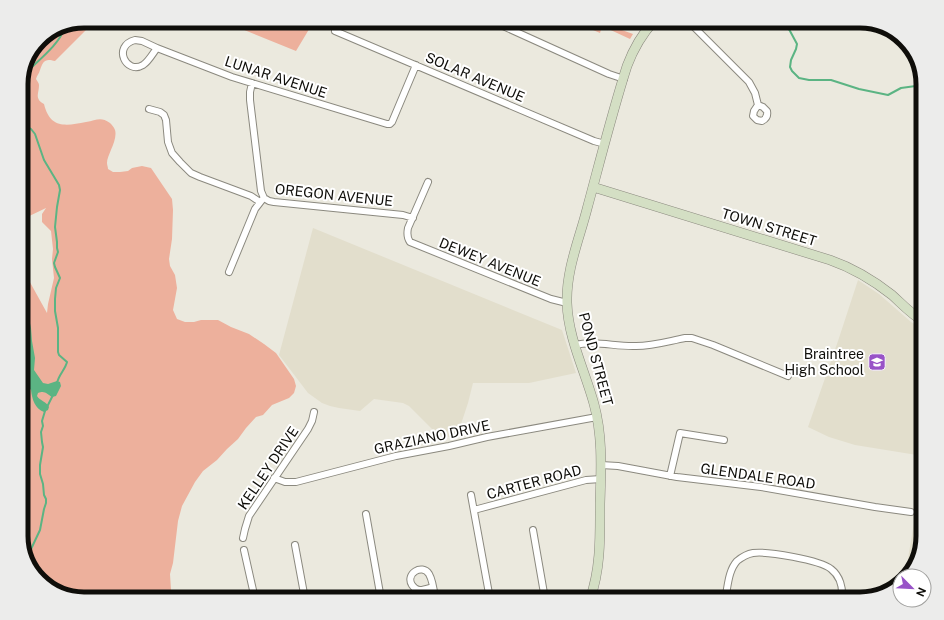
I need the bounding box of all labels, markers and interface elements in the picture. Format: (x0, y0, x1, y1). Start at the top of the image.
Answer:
street label: SOLAR AVENUE (423, 49, 527, 105)
street label: LUNAR AVENUE (223, 53, 329, 101)
street label: OREGON AVENUE (274, 181, 394, 209)
street label: TOWN STREET (720, 205, 818, 249)
street label: DEWEY AVENUE (437, 234, 543, 290)
street label: POND STREET (576, 311, 616, 407)
place label: Braintree High School (785, 346, 864, 378)
school or university icon: Braintree High School (867, 352, 887, 372)
street label: GRAZIANO DRIVE (373, 417, 491, 457)
street label: KELLEY DRIVE (234, 424, 302, 512)
street label: GLENDALE ROAD (700, 460, 816, 492)
street label: CARTER ROAD (485, 462, 583, 502)
north arrow (892, 568, 932, 608)
text: N (914, 586, 928, 598)

